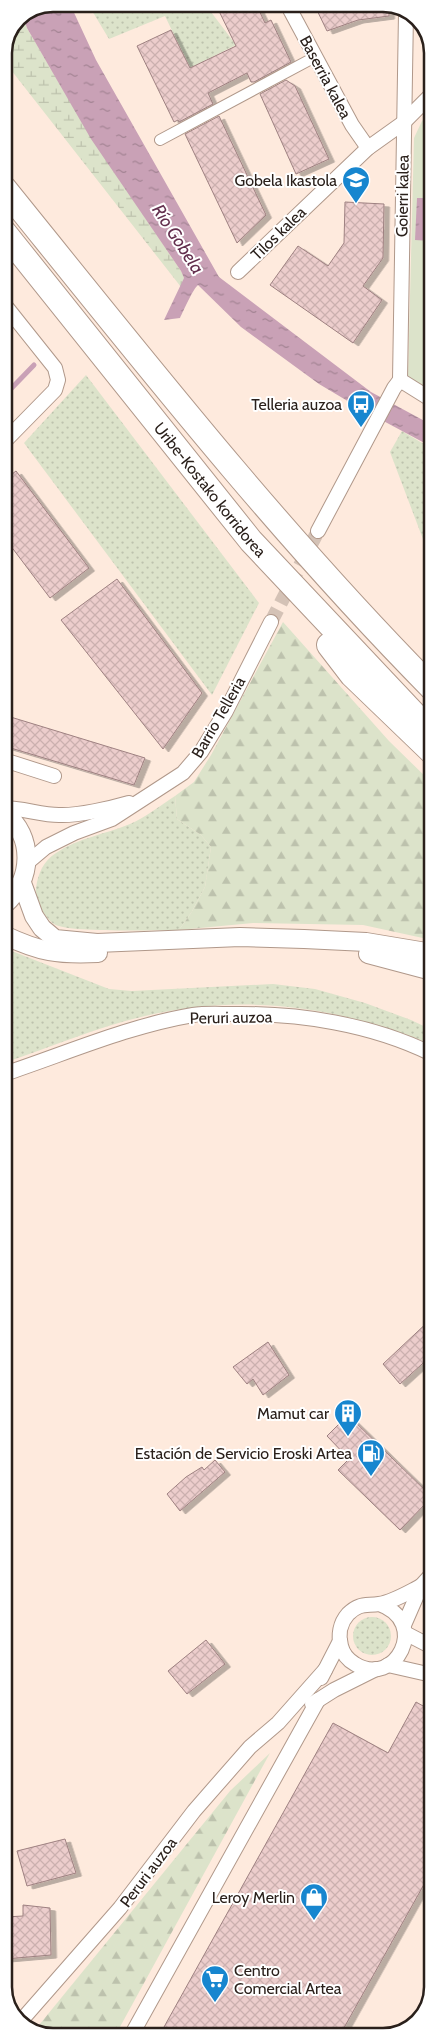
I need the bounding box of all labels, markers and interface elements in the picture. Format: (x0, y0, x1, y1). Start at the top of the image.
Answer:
street label: Baserria kalea (296, 33, 355, 122)
street label: Goierri kalea (392, 154, 413, 237)
school or university icon: Gobela Ikastola (341, 165, 371, 204)
place label: Gobela Ikastola (234, 171, 337, 190)
water label: Río Gobela (147, 200, 209, 278)
street label: Tilos kalea (247, 202, 310, 264)
bus stop icon: Telleria auzoa (346, 389, 376, 428)
place label: Telleria auzoa (251, 395, 342, 414)
street label: Uribe-Kostako korridorea (150, 419, 270, 561)
street label: Barrio Telleria (188, 673, 249, 761)
street label: Peruri auzoa (190, 1007, 273, 1028)
building icon: Mamut car (333, 1398, 363, 1437)
place label: Mamut car (257, 1404, 330, 1423)
fuel station icon: Estación de Servicio Eroski Artea (356, 1438, 386, 1477)
place label: Estación de Servicio Eroski Artea (135, 1444, 352, 1463)
street label: Peruri auzoa (116, 1833, 181, 1911)
shop icon: Leroy Merlin (299, 1882, 329, 1921)
place label: Leroy Merlin (212, 1888, 295, 1907)
place label: Centro Comercial Artea (234, 1961, 342, 1998)
supermarket icon: Centro Comercial Artea (200, 1964, 230, 2003)

